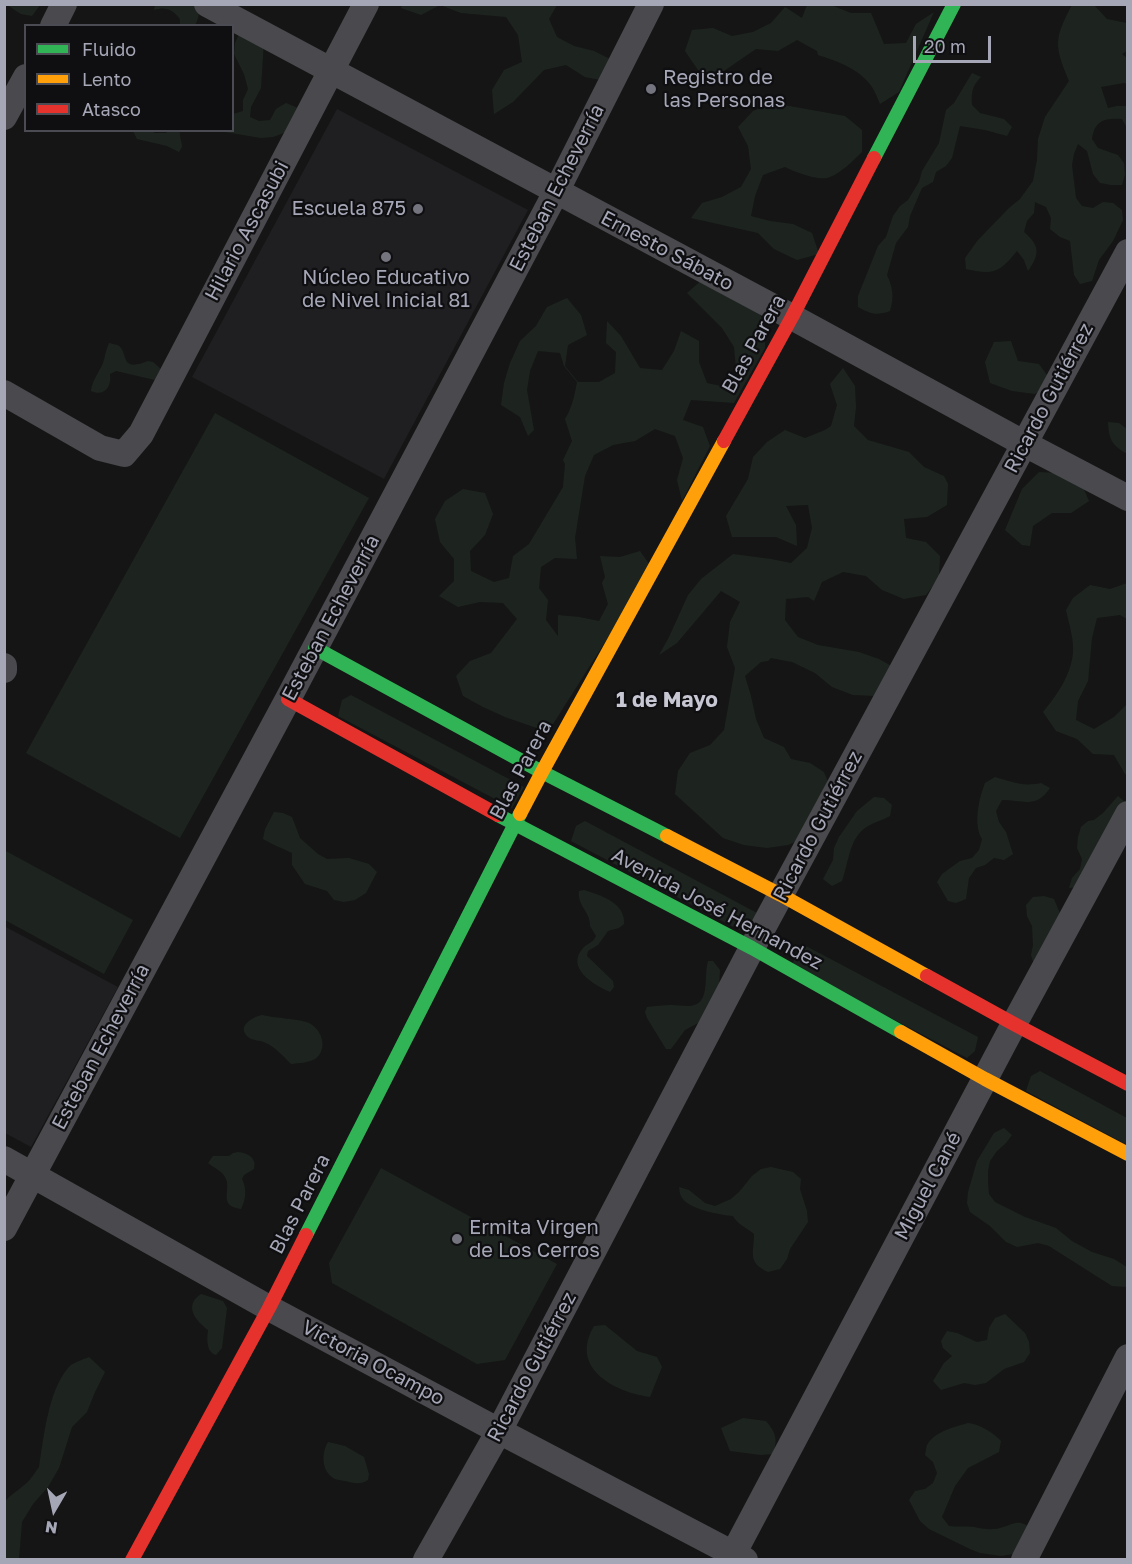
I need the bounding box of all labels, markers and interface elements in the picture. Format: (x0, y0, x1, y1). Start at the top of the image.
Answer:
legend (24, 24, 234, 132)
scale bar (916, 24, 994, 62)
text: 20 m (924, 35, 966, 57)
text: Fluido (82, 38, 136, 60)
place label: Registro de las Personas (663, 66, 785, 113)
text: Lento (82, 68, 131, 90)
marker: Registro de las Personas (644, 82, 658, 96)
text: Atasco (82, 98, 141, 120)
street label: Esteban Echeverría (504, 100, 610, 276)
street label: Hilario Ascasubi (200, 157, 294, 305)
place label: Escuela 875 (292, 197, 406, 221)
marker: Escuela 875 (411, 202, 425, 216)
street label: Ernesto Sábato (596, 206, 738, 296)
marker: Núcleo Educativo de Nivel Inicial 81 (379, 250, 393, 264)
place label: Núcleo Educativo de Nivel Inicial 81 (302, 266, 470, 313)
street label: Blas Parera (717, 291, 791, 397)
street label: Ricardo Gutiérrez (999, 319, 1099, 477)
street label: Esteban Echeverría (277, 531, 385, 705)
district label: 1 de Mayo (616, 687, 718, 713)
street label: Blas Parera (485, 716, 557, 824)
street label: Ricardo Gutiérrez (768, 747, 868, 905)
street label: Avenida José Hernandez (607, 843, 827, 975)
street label: Esteban Echeverría (47, 960, 155, 1134)
street label: Miguel Cané (890, 1128, 966, 1244)
street label: Blas Parera (265, 1150, 335, 1258)
place label: Ermita Virgen de Los Cerros (469, 1216, 600, 1263)
marker: Ermita Virgen de Los Cerros (450, 1232, 464, 1246)
street label: Ricardo Gutiérrez (482, 1288, 582, 1446)
street label: Victoria Ocampo (298, 1315, 448, 1411)
north arrow (24, 1480, 84, 1540)
text: N (44, 1517, 59, 1539)

